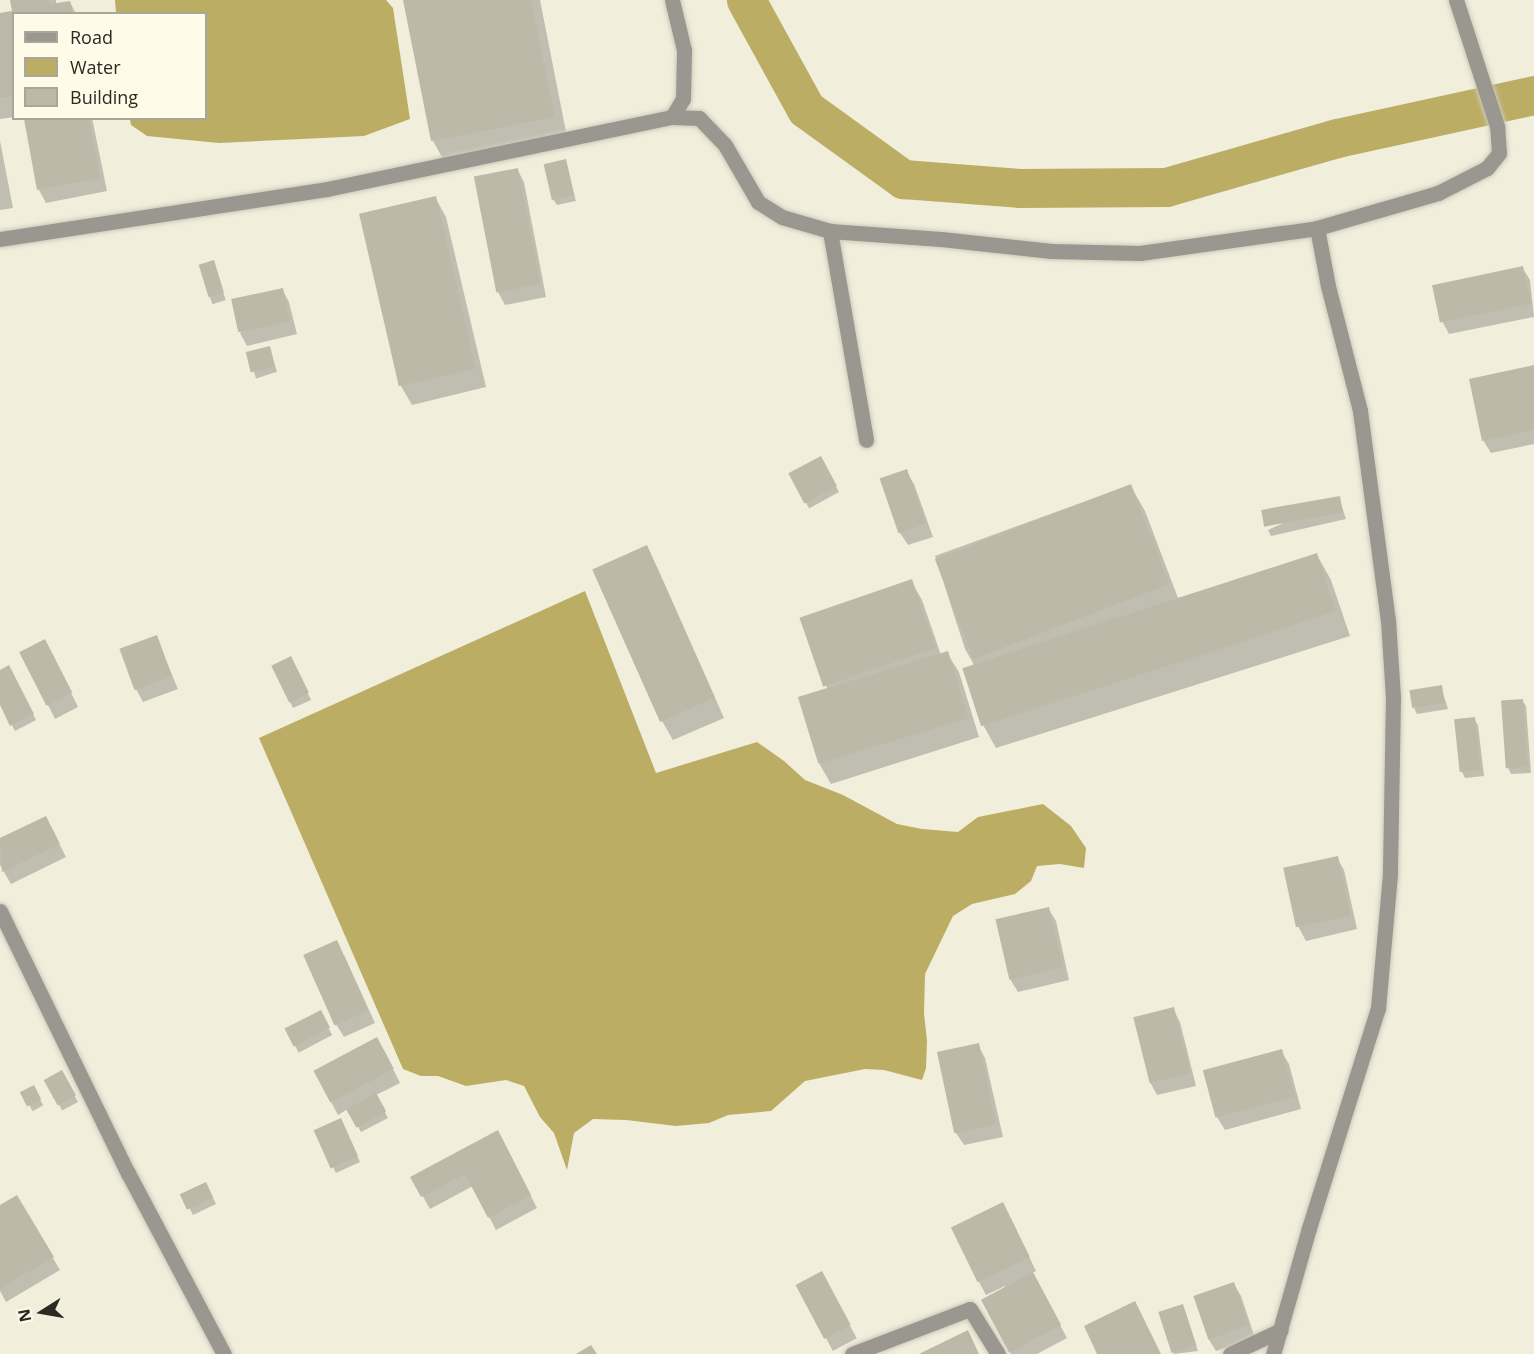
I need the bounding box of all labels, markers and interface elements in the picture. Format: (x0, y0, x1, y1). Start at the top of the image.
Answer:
legend (12, 12, 207, 120)
text: Road (70, 25, 113, 49)
text: Water (70, 55, 121, 79)
text: Building (70, 85, 138, 109)
north arrow (12, 1282, 72, 1342)
text: N (12, 1307, 36, 1324)

